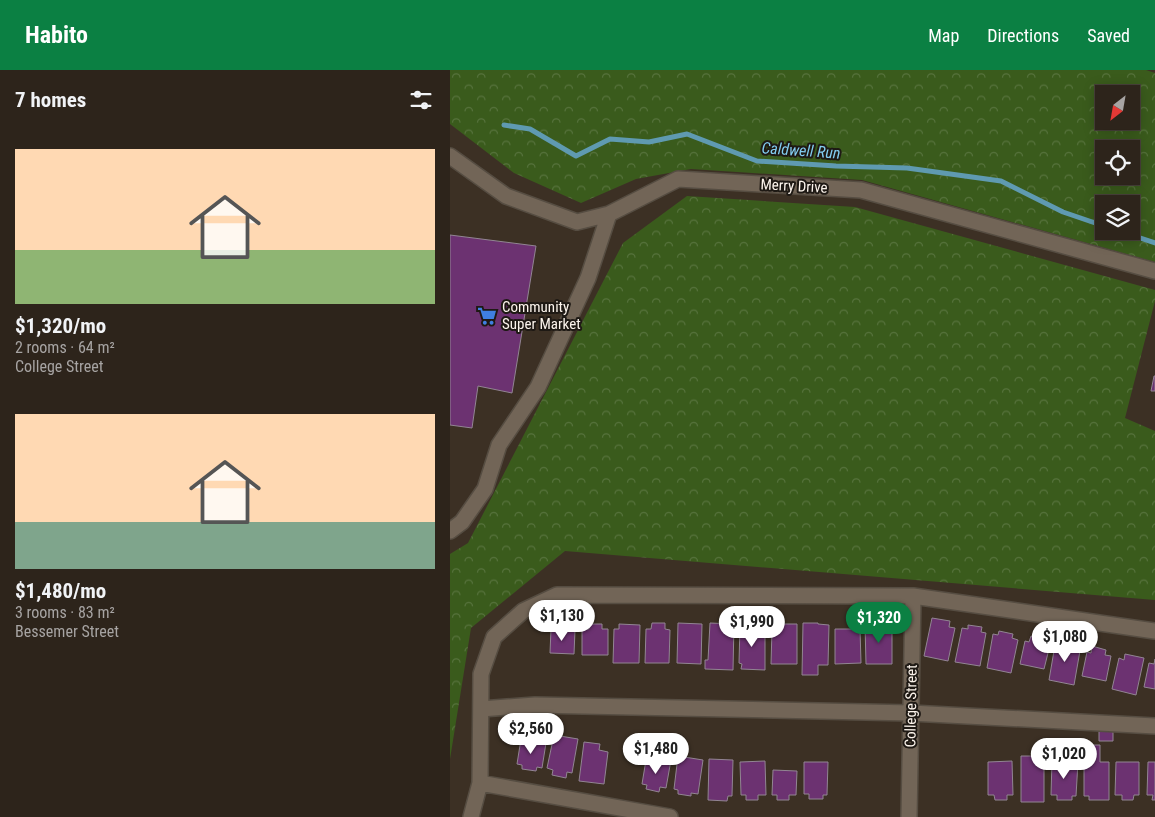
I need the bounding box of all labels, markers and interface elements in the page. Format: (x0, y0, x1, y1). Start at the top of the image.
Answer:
text: Habito (25, 21, 88, 49)
text: Map (928, 25, 959, 46)
text: Directions (987, 25, 1059, 46)
text: Saved (1087, 25, 1130, 46)
north arrow (1095, 85, 1140, 130)
map controls (1095, 85, 1140, 240)
icon: filters (407, 86, 435, 114)
text: 7 homes (15, 88, 86, 112)
water label: Caldwell Run (761, 138, 841, 163)
button: locate (1095, 140, 1140, 185)
street label: Merry Drive (760, 175, 828, 197)
icon: home (180, 182, 270, 272)
button: layers (1095, 195, 1140, 240)
place label: Community Super Market (502, 298, 581, 333)
supermarket icon: Community Super Market (476, 305, 498, 327)
text: $1,320/mo (15, 314, 106, 338)
text: 2 rooms · 64 m² (15, 338, 115, 357)
text: College Street (15, 357, 104, 376)
icon: home (180, 447, 270, 537)
text: $1,480/mo (15, 579, 106, 603)
pin: $1,130 (521, 600, 603, 642)
pin: $1,320 (838, 602, 920, 644)
text: 3 rooms · 83 m² (15, 603, 115, 622)
text: $1,130 (540, 606, 584, 625)
pin: $1,990 (711, 606, 793, 648)
text: $1,320 (857, 608, 901, 627)
text: $1,990 (730, 612, 774, 631)
pin: $1,080 (1024, 620, 1106, 663)
text: Bessemer Street (15, 622, 119, 641)
text: $1,080 (1043, 627, 1087, 646)
street label: College Street (901, 664, 921, 748)
pin: $2,560 (490, 712, 572, 755)
text: $2,560 (509, 719, 553, 738)
pin: $1,480 (615, 732, 697, 775)
pin: $1,020 (1023, 738, 1105, 780)
text: $1,480 (634, 739, 678, 758)
text: $1,020 (1042, 744, 1086, 763)

